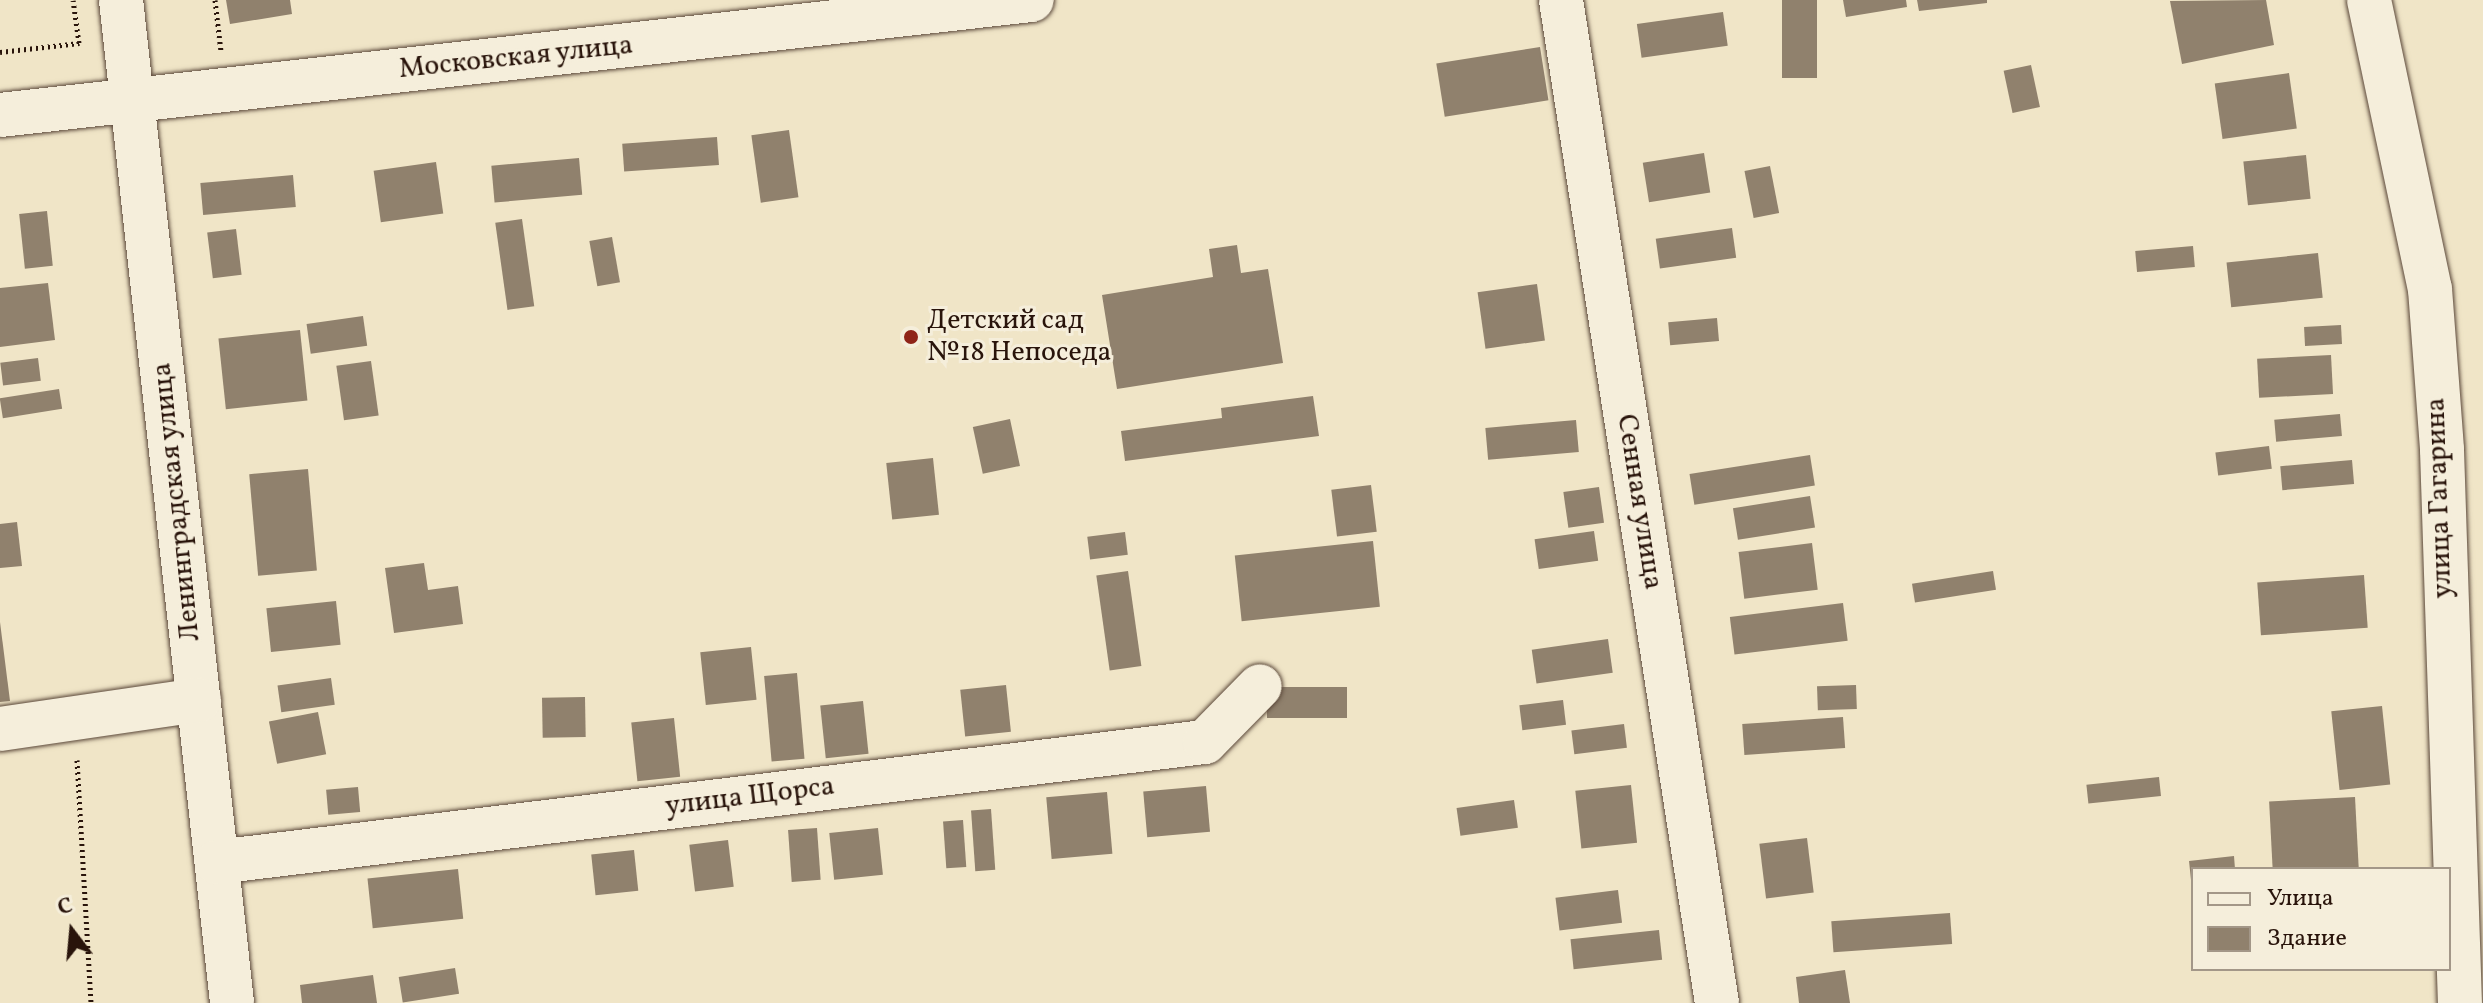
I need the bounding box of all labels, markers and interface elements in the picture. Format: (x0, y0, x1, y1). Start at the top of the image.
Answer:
street label: Московская улица (397, 29, 635, 87)
place label: Детский сад №18 Непоседа (927, 304, 1111, 370)
marker: Детский сад №18 Непоседа (902, 328, 920, 346)
street label: Ленинградская улица (146, 361, 208, 643)
street label: улица Гагарина (2420, 397, 2460, 599)
street label: Сенная улица (1609, 412, 1669, 592)
street label: улица Щорса (663, 770, 837, 824)
legend (2191, 867, 2451, 971)
text: Улица (2267, 882, 2334, 916)
north arrow (32, 891, 112, 971)
text: С (54, 891, 76, 924)
text: Здание (2267, 922, 2347, 956)

